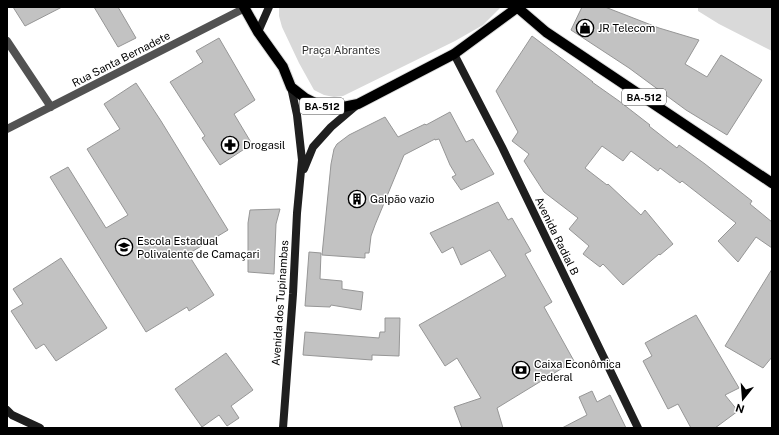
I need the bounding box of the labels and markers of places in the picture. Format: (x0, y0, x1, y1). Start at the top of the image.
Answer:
shop icon: JR Telecom (575, 18, 595, 38)
place label: JR Telecom (598, 22, 655, 34)
pharmacy icon: Drogasil (220, 135, 240, 155)
place label: Drogasil (243, 139, 285, 151)
building icon: Galpão vazio (347, 189, 367, 209)
place label: Galpão vazio (370, 193, 434, 205)
place label: Escola Estadual Polivalente de Camaçari (137, 235, 259, 261)
school or university icon: Escola Estadual Polivalente de Camaçari (114, 237, 134, 257)
place label: Caixa Econômica Federal (534, 358, 621, 383)
bank icon: Caixa Econômica Federal (511, 360, 531, 380)

